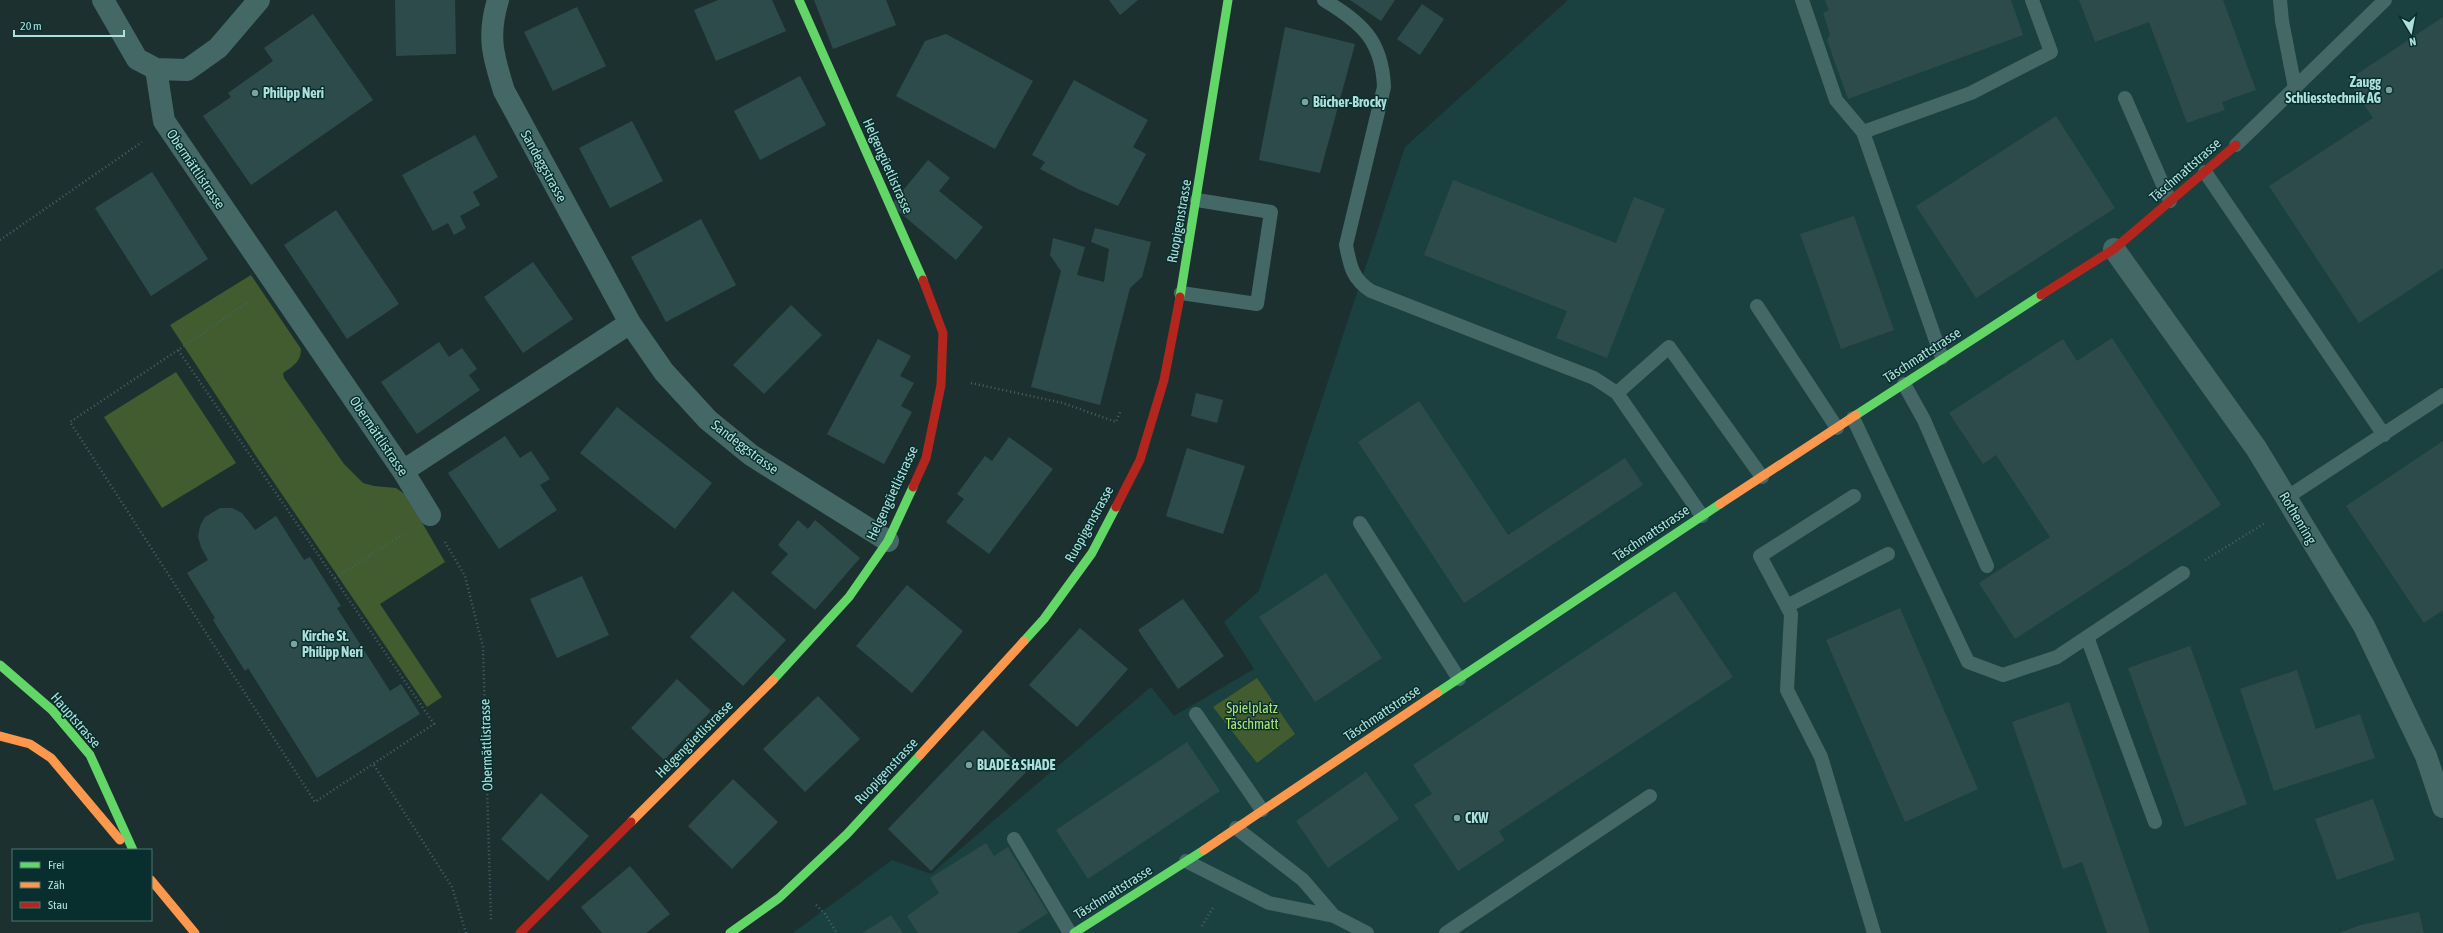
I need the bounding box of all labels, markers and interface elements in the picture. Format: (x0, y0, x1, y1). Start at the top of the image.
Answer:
scale bar (14, 12, 124, 38)
north arrow (2391, 12, 2431, 52)
text: 20 m (20, 19, 42, 33)
text: N (2408, 35, 2417, 48)
place label: Zaugg Schliesstechnik AG (2285, 74, 2382, 106)
place label: Philipp Neri (263, 85, 324, 101)
marker: Zaugg Schliesstechnik AG (2384, 85, 2394, 95)
marker: Philipp Neri (250, 88, 260, 98)
place label: Bücher-Brocky (1313, 94, 1387, 110)
marker: Bücher-Brocky (1300, 97, 1310, 107)
street label: Helgengüetlistrasse (860, 116, 916, 216)
street label: Obermättlistrasse (164, 126, 228, 212)
street label: Sandeggstrasse (518, 127, 570, 205)
street label: Täschmattstrasse (2146, 135, 2224, 205)
street label: Ruopigenstrasse (1164, 178, 1194, 264)
street label: Täschmattstrasse (1880, 324, 1964, 386)
street label: Obermättlistrasse (347, 393, 411, 479)
street label: Sandeggstrasse (708, 417, 782, 477)
street label: Helgengüetlistrasse (863, 443, 921, 543)
street label: Ruopigenstrasse (1061, 483, 1117, 565)
street label: Rothenring (2276, 489, 2320, 547)
street label: Täschmattstrasse (1610, 502, 1692, 564)
place label: Kirche St. Philipp Neri (302, 628, 363, 660)
marker: Kirche St. Philipp Neri (289, 639, 299, 649)
street label: Täschmattstrasse (1341, 682, 1423, 744)
street label: Hauptstrasse (48, 689, 104, 751)
street label: Helgengüetlistrasse (652, 697, 736, 781)
street label: Obermättlistrasse (476, 699, 496, 791)
park label: Spielplatz Täschmatt (1225, 700, 1279, 732)
street label: Ruopigenstrasse (851, 735, 921, 807)
place label: BLADE & SHADE (977, 757, 1056, 773)
marker: BLADE & SHADE (964, 760, 974, 770)
place label: CKW (1465, 810, 1489, 826)
marker: CKW (1452, 813, 1462, 823)
legend (12, 849, 152, 921)
text: Frei (48, 858, 64, 872)
street label: Täschmattstrasse (1071, 862, 1155, 922)
text: Zäh (48, 878, 65, 892)
text: Stau (48, 898, 68, 912)

